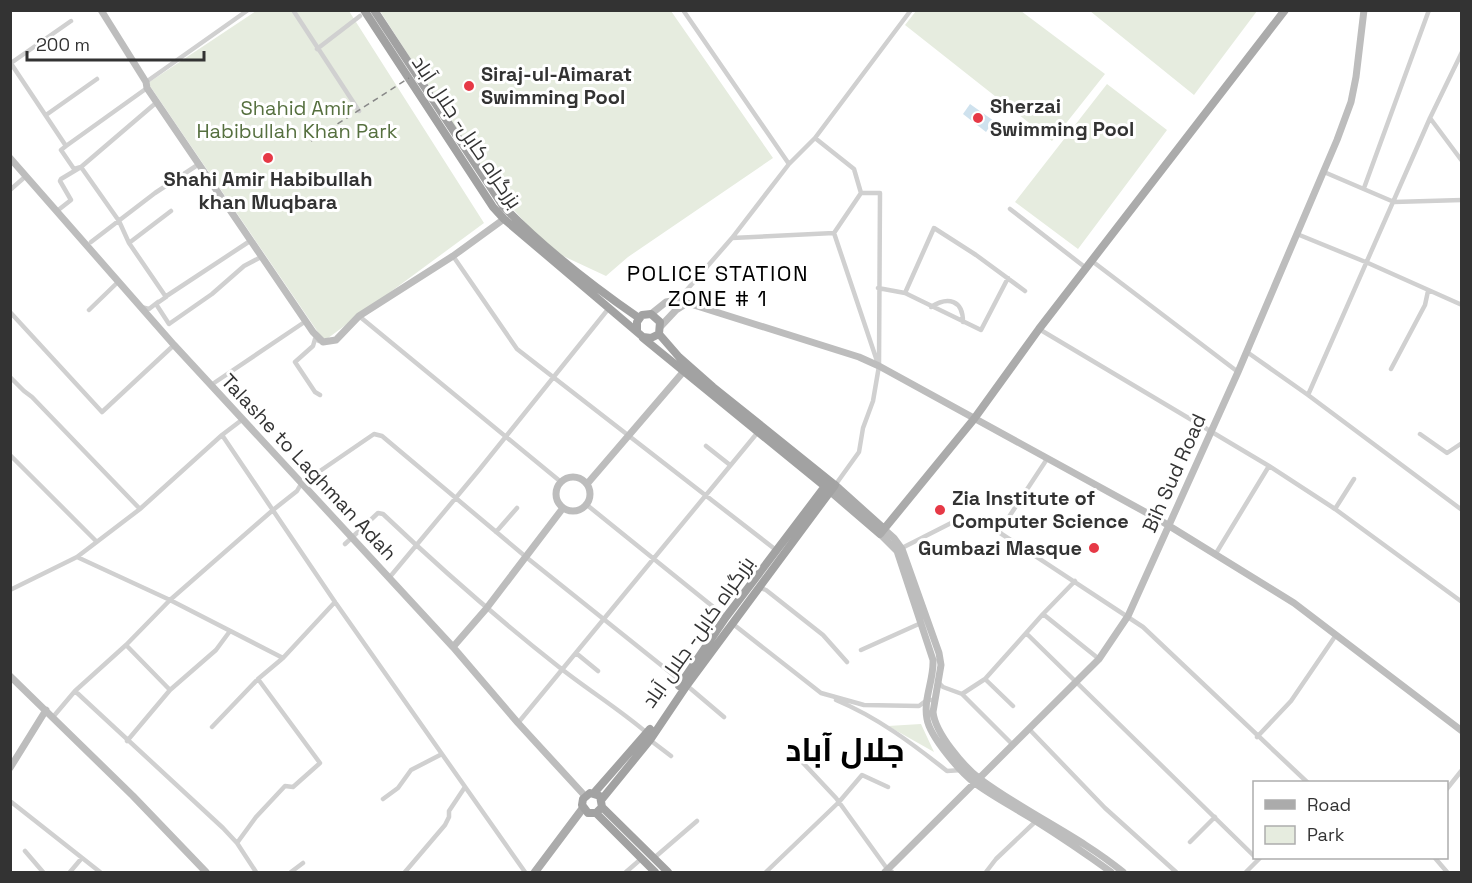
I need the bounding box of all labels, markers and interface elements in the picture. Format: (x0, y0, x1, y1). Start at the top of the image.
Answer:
scale bar (27, 24, 204, 62)
text: 200 m (36, 33, 90, 56)
street label: بزرگراه کابل- جلال آباد (406, 51, 528, 213)
place label: Siraj-ul-Aimarat Swimming Pool (481, 61, 632, 110)
marker: Siraj-ul-Aimarat Swimming Pool (462, 79, 476, 93)
place label: Sherzai Swimming Pool (990, 93, 1134, 142)
park label: Shahid Amir Habibullah Khan Park (196, 95, 398, 144)
marker: Sherzai Swimming Pool (971, 111, 985, 125)
marker: Shahi Amir Habibullah khan Muqbara (261, 151, 275, 165)
place label: Shahi Amir Habibullah khan Muqbara (164, 166, 372, 215)
district label: POLICE STATION ZONE # 1 (627, 259, 809, 312)
street label: Talashe to Laghman Adah (216, 368, 402, 566)
street label: Bih Sud Road (1136, 410, 1212, 536)
place label: Zia Institute of Computer Science (952, 485, 1129, 534)
marker: Zia Institute of Computer Science (933, 503, 947, 517)
place label: Gumbazi Masque (918, 535, 1082, 561)
marker: Gumbazi Masque (1087, 541, 1101, 555)
street label: بزرگراه کابل- جلال آباد (636, 551, 760, 713)
district label: جلال آباد (786, 730, 904, 770)
legend (1253, 781, 1448, 859)
text: Road (1307, 793, 1351, 816)
text: Park (1307, 823, 1345, 846)

